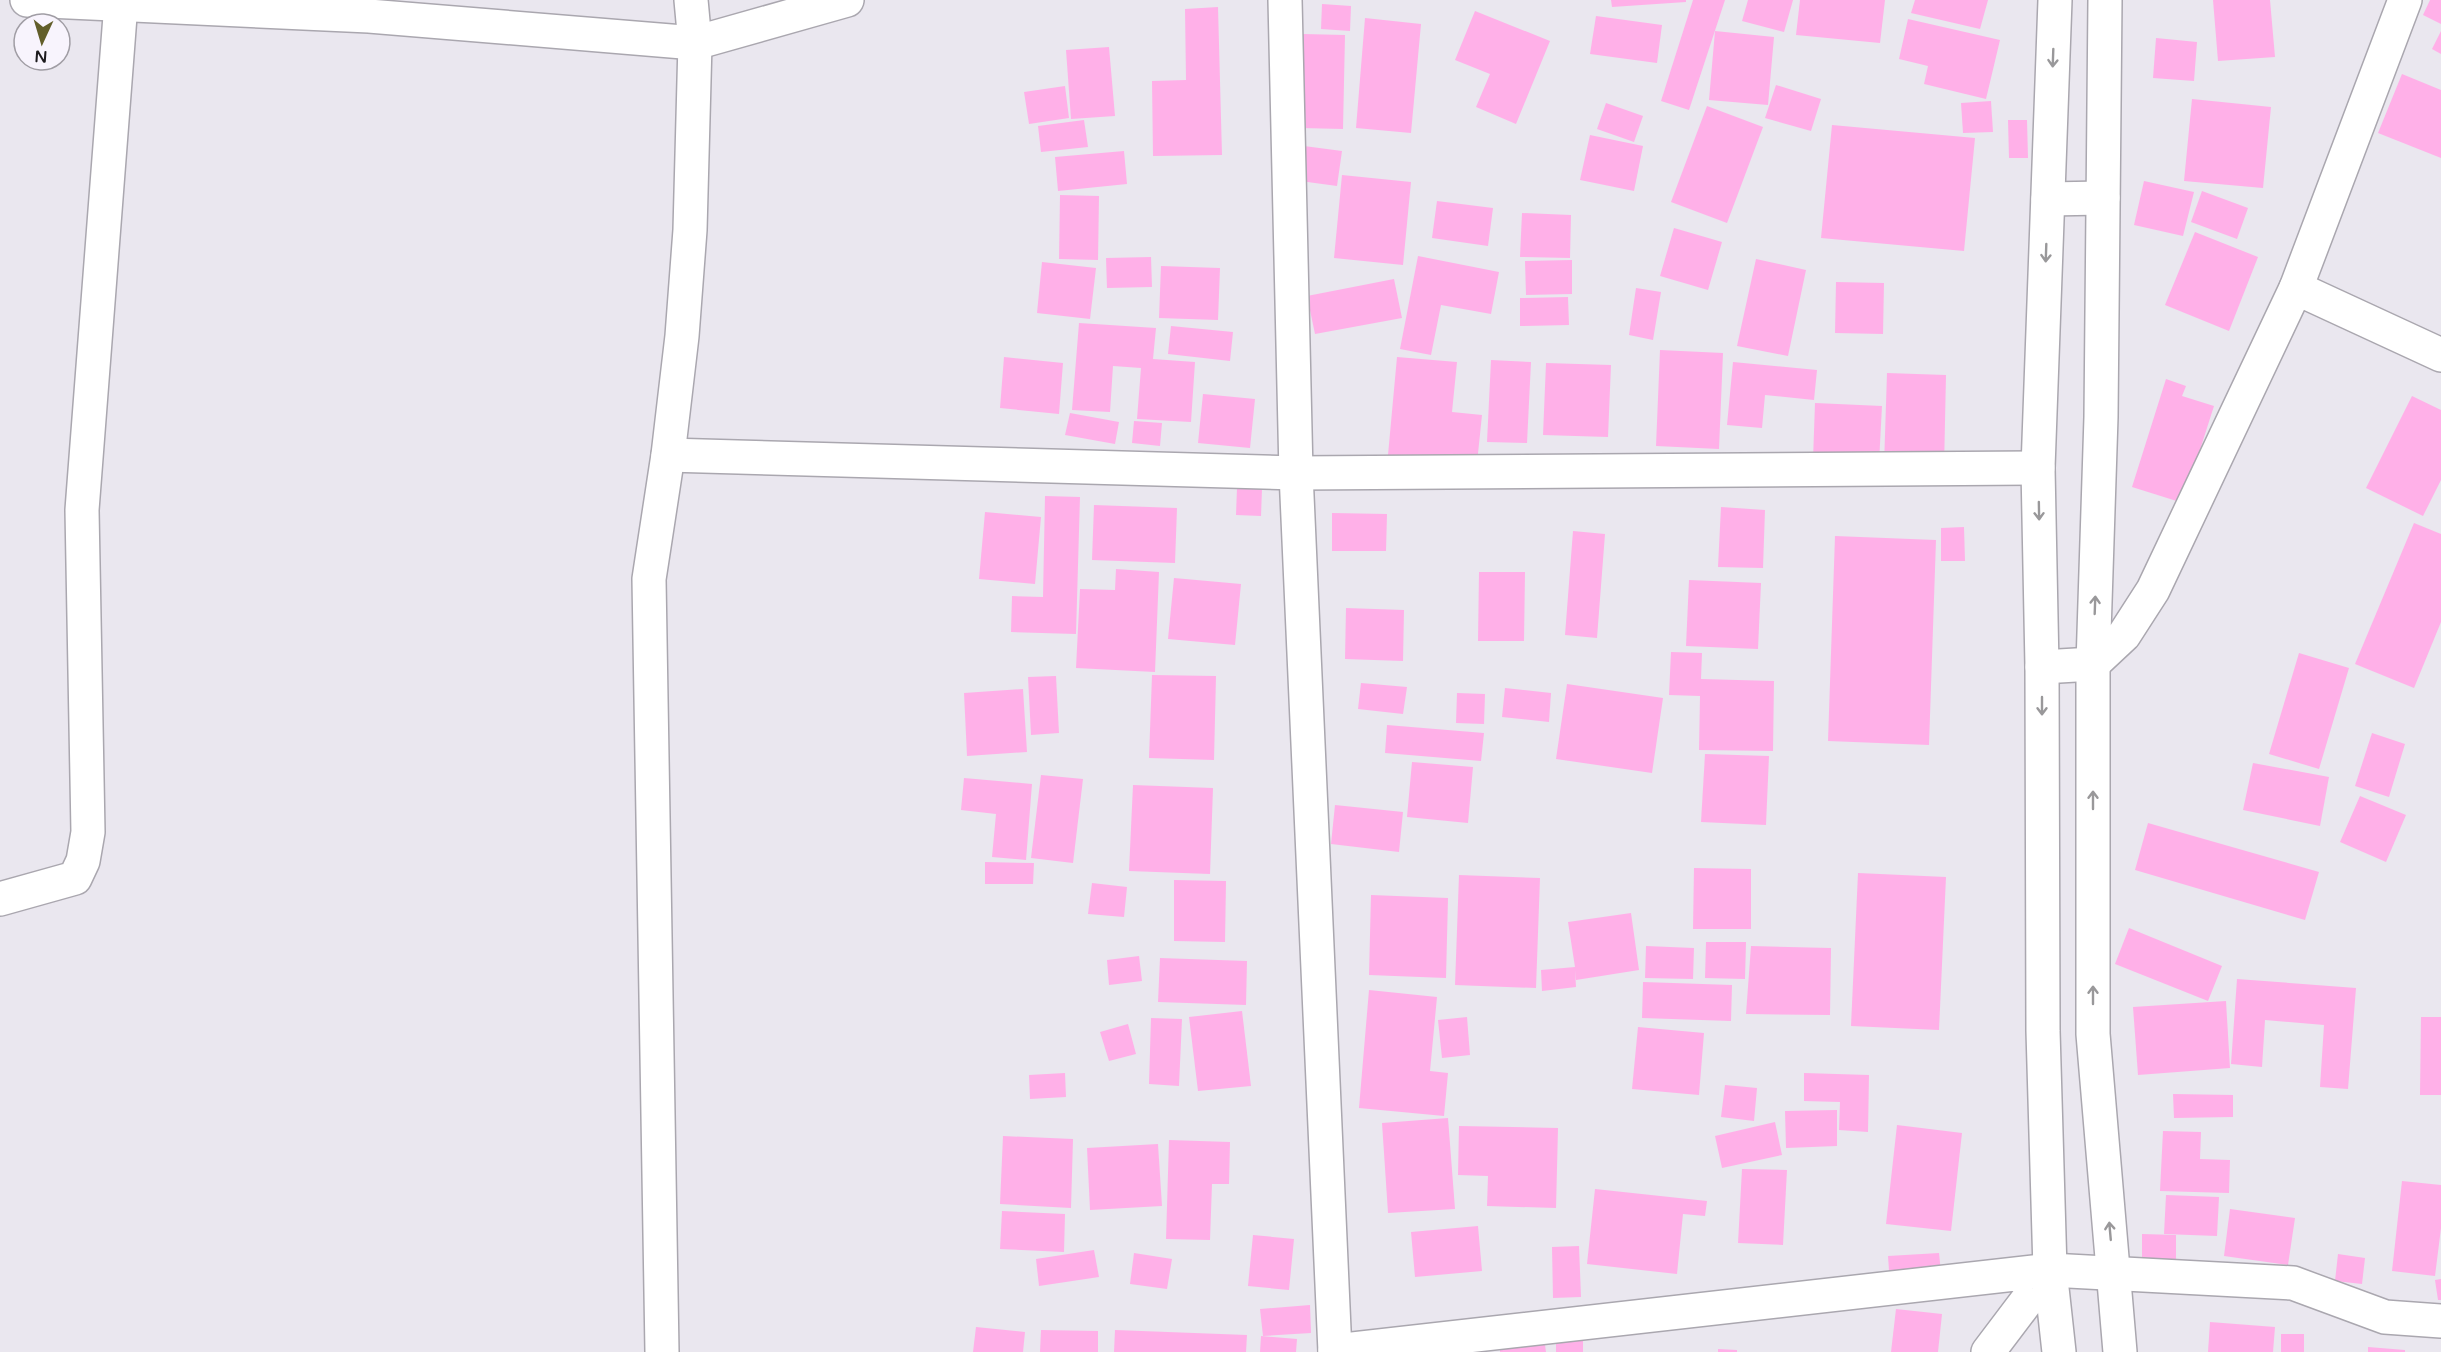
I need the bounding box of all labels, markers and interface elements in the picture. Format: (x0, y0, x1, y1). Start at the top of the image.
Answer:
north arrow (12, 12, 72, 72)
text: N (34, 46, 48, 66)
one-way arrow (2048, 48, 2059, 68)
one-way arrow (2040, 243, 2051, 263)
one-way arrow (2033, 501, 2044, 521)
one-way arrow (2089, 595, 2100, 615)
one-way arrow (2036, 696, 2048, 716)
one-way arrow (2087, 790, 2099, 810)
one-way arrow (2087, 985, 2099, 1005)
one-way arrow (2104, 1221, 2115, 1241)

